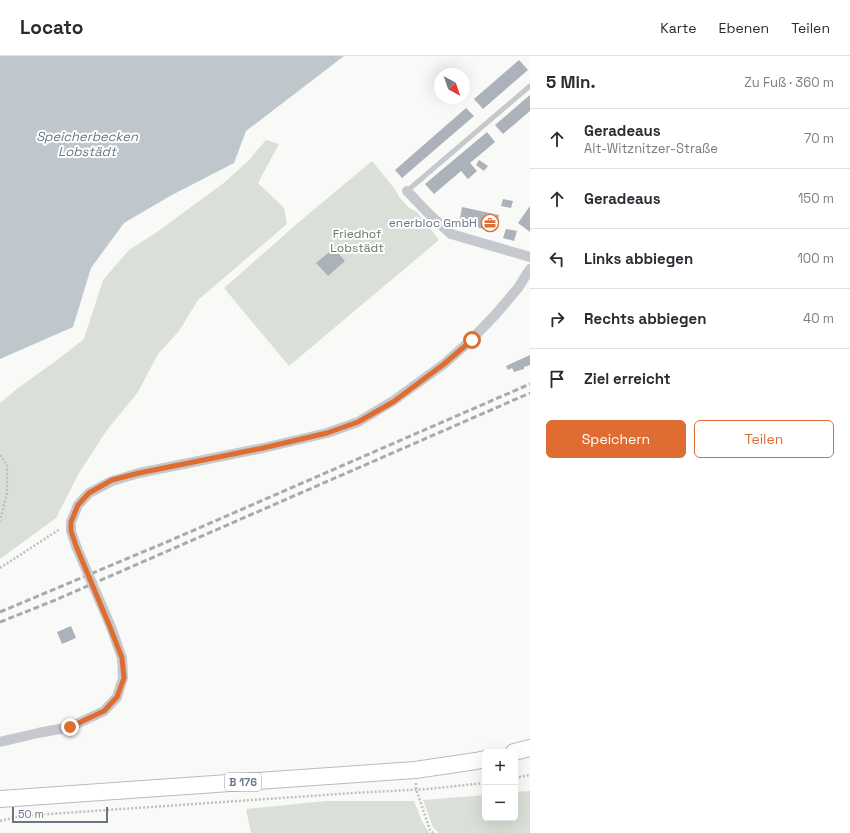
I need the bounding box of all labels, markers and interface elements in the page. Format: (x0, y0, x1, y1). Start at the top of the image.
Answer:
text: Locato (20, 15, 83, 40)
text: Karte (660, 19, 697, 37)
text: Ebenen (719, 19, 769, 37)
text: Teilen (791, 19, 830, 37)
north arrow (434, 68, 470, 104)
text: 5 Min. (546, 71, 596, 93)
text: Zu Fuß · 360 m (744, 74, 834, 91)
text: Geradeaus (584, 121, 661, 140)
water label: Speicherbecken Lobstädt (36, 128, 139, 160)
icon: ahead (546, 128, 568, 150)
text: 70 m (804, 130, 834, 147)
text: Alt-Witznitzer-Straße (584, 140, 718, 157)
icon: ahead (546, 188, 568, 210)
text: Geradeaus (584, 189, 661, 208)
text: 150 m (798, 190, 834, 207)
office icon: enerbloc GmbH (480, 213, 500, 233)
place label: enerbloc GmbH (389, 215, 477, 231)
park label: Friedhof Lobstädt (330, 226, 384, 256)
icon: left (546, 248, 568, 270)
text: Links abbiegen (584, 249, 693, 268)
text: 100 m (797, 250, 834, 267)
icon: right (546, 308, 568, 330)
text: Rechts abbiegen (584, 309, 706, 328)
text: 40 m (803, 310, 834, 327)
route start (463, 331, 481, 349)
icon: arrive (546, 368, 568, 390)
text: Ziel erreicht (584, 369, 671, 388)
button: Speichern (546, 420, 686, 458)
button: Teilen (694, 420, 834, 458)
route end (61, 718, 79, 736)
map controls (482, 749, 518, 821)
button: + (482, 749, 518, 785)
road number: B 176 (225, 773, 261, 791)
button: − (482, 785, 518, 821)
scale bar (12, 805, 108, 824)
text: 50 m (18, 807, 44, 821)

